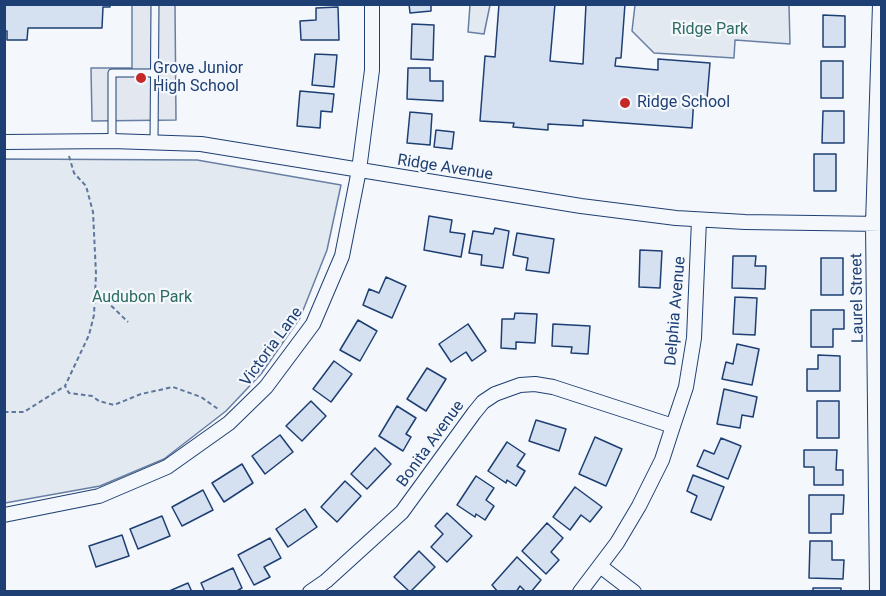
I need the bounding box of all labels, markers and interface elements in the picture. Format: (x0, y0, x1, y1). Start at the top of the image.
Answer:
park label: Ridge Park (672, 20, 748, 40)
place label: Grove Junior High School (153, 59, 243, 97)
marker: Grove Junior High School (134, 71, 148, 85)
place label: Ridge School (637, 93, 730, 113)
marker: Ridge School (618, 96, 632, 110)
street label: Ridge Avenue (396, 151, 494, 185)
street label: Laurel Street (848, 253, 868, 343)
street label: Delphia Avenue (662, 256, 690, 366)
park label: Audubon Park (92, 288, 192, 308)
street label: Victoria Lane (237, 304, 307, 390)
street label: Bonita Avenue (393, 397, 469, 491)

